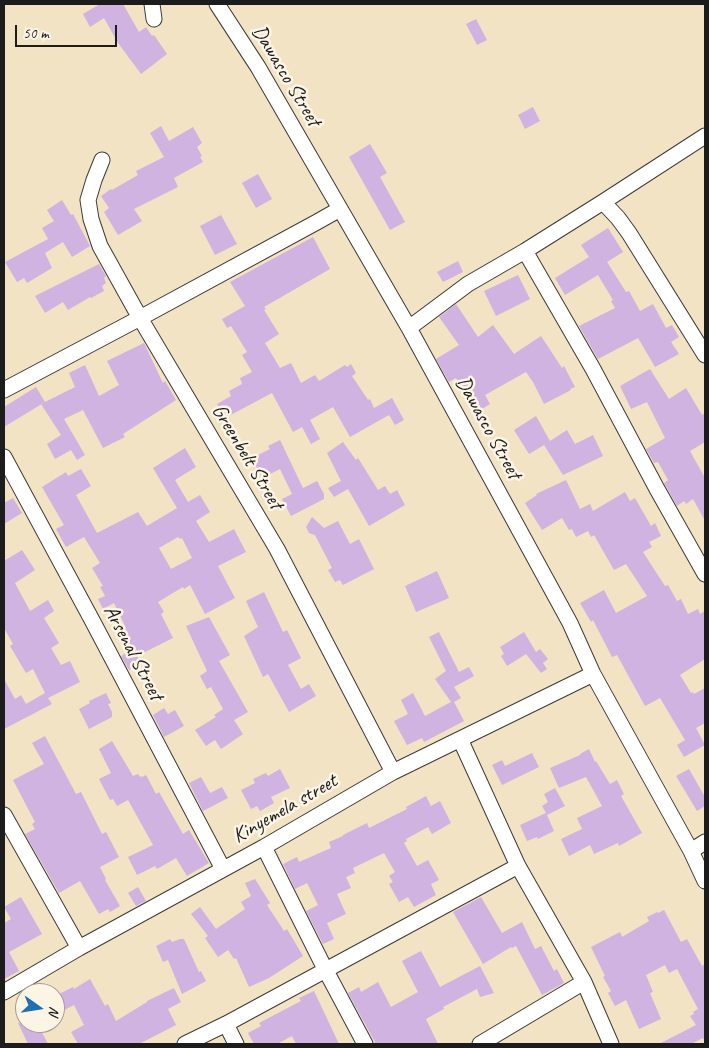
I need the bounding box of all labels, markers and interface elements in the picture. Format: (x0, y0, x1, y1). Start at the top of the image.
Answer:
scale bar (18, 15, 120, 47)
street label: Dawasco Street (246, 21, 326, 131)
text: 50 m (23, 24, 49, 43)
street label: Dawasco Street (449, 372, 527, 484)
street label: Greenbelt Street (206, 400, 288, 514)
street label: Arsenal Street (97, 601, 169, 705)
street label: Kinyemela street (228, 769, 342, 849)
north arrow (15, 983, 65, 1033)
text: N (45, 1005, 63, 1017)

